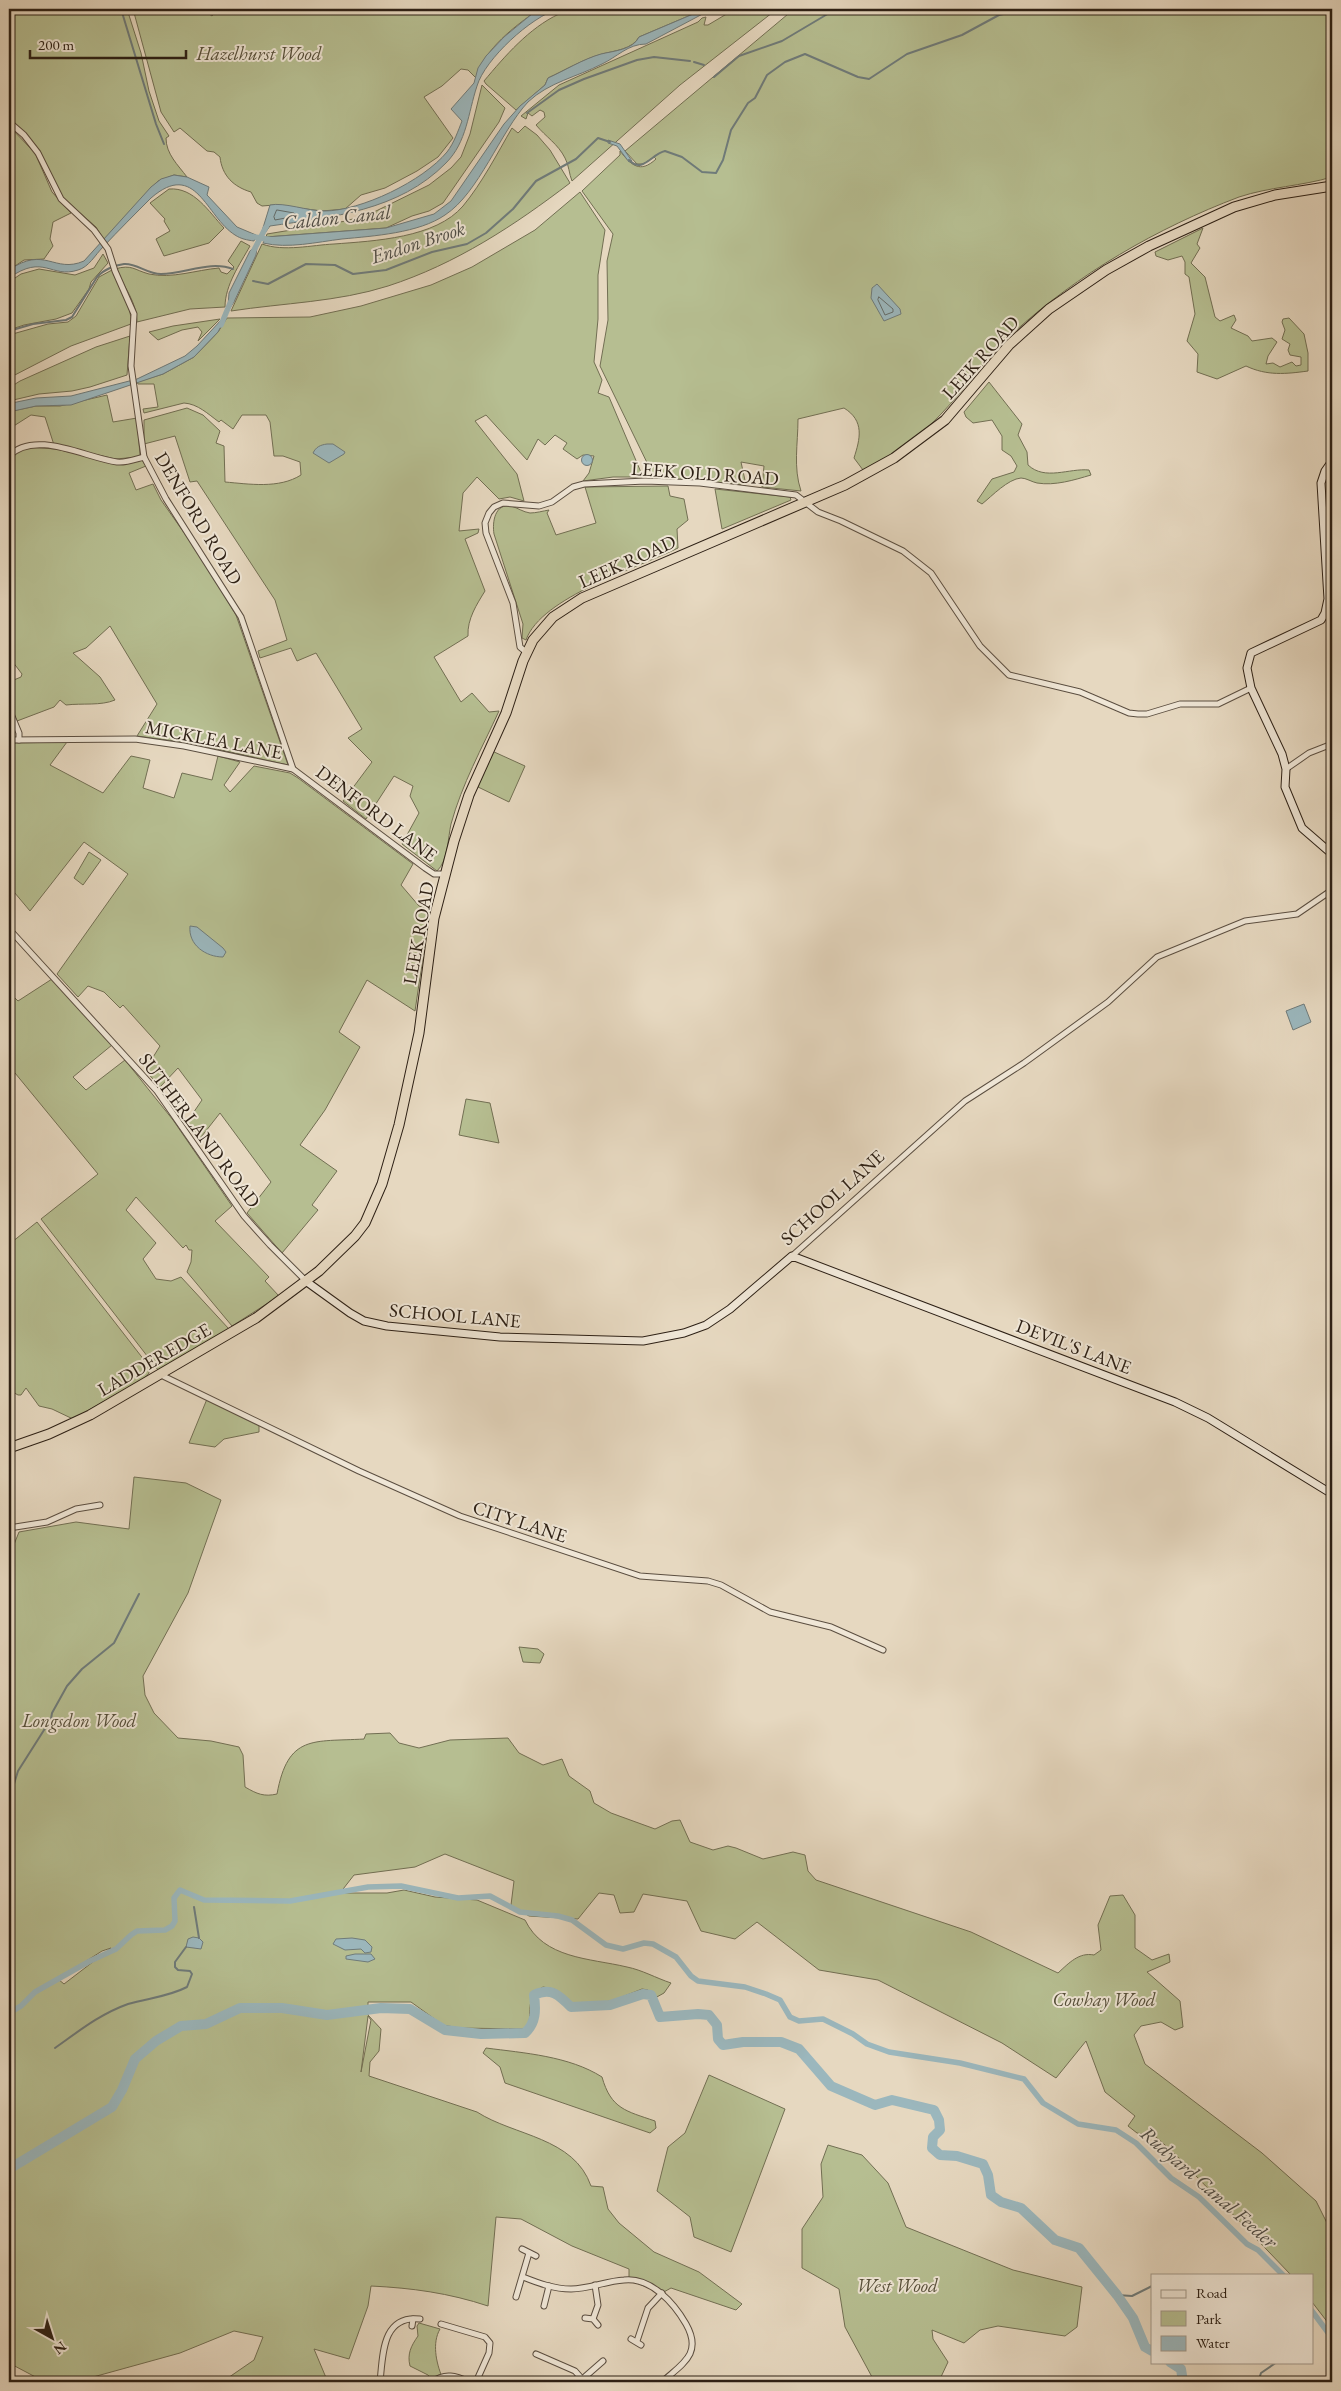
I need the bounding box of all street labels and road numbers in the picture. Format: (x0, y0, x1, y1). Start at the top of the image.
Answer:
street label: LEEK ROAD (936, 310, 1025, 404)
street label: DENFORD ROAD (149, 447, 248, 589)
street label: LEEK OLD ROAD (630, 456, 780, 491)
street label: LEEK ROAD (575, 529, 680, 594)
street label: MICKLEA LANE (143, 714, 285, 765)
street label: DENFORD LANE (311, 759, 443, 867)
street label: LEEK ROAD (397, 880, 440, 987)
street label: SUTHERLAND ROAD (133, 1048, 266, 1213)
street label: SCHOOL LANE (775, 1144, 890, 1251)
street label: SCHOOL LANE (388, 1297, 522, 1334)
street label: DEVIL'S LANE (1012, 1313, 1135, 1380)
street label: LADDEREDGE (93, 1317, 216, 1402)
street label: CITY LANE (470, 1495, 570, 1549)

